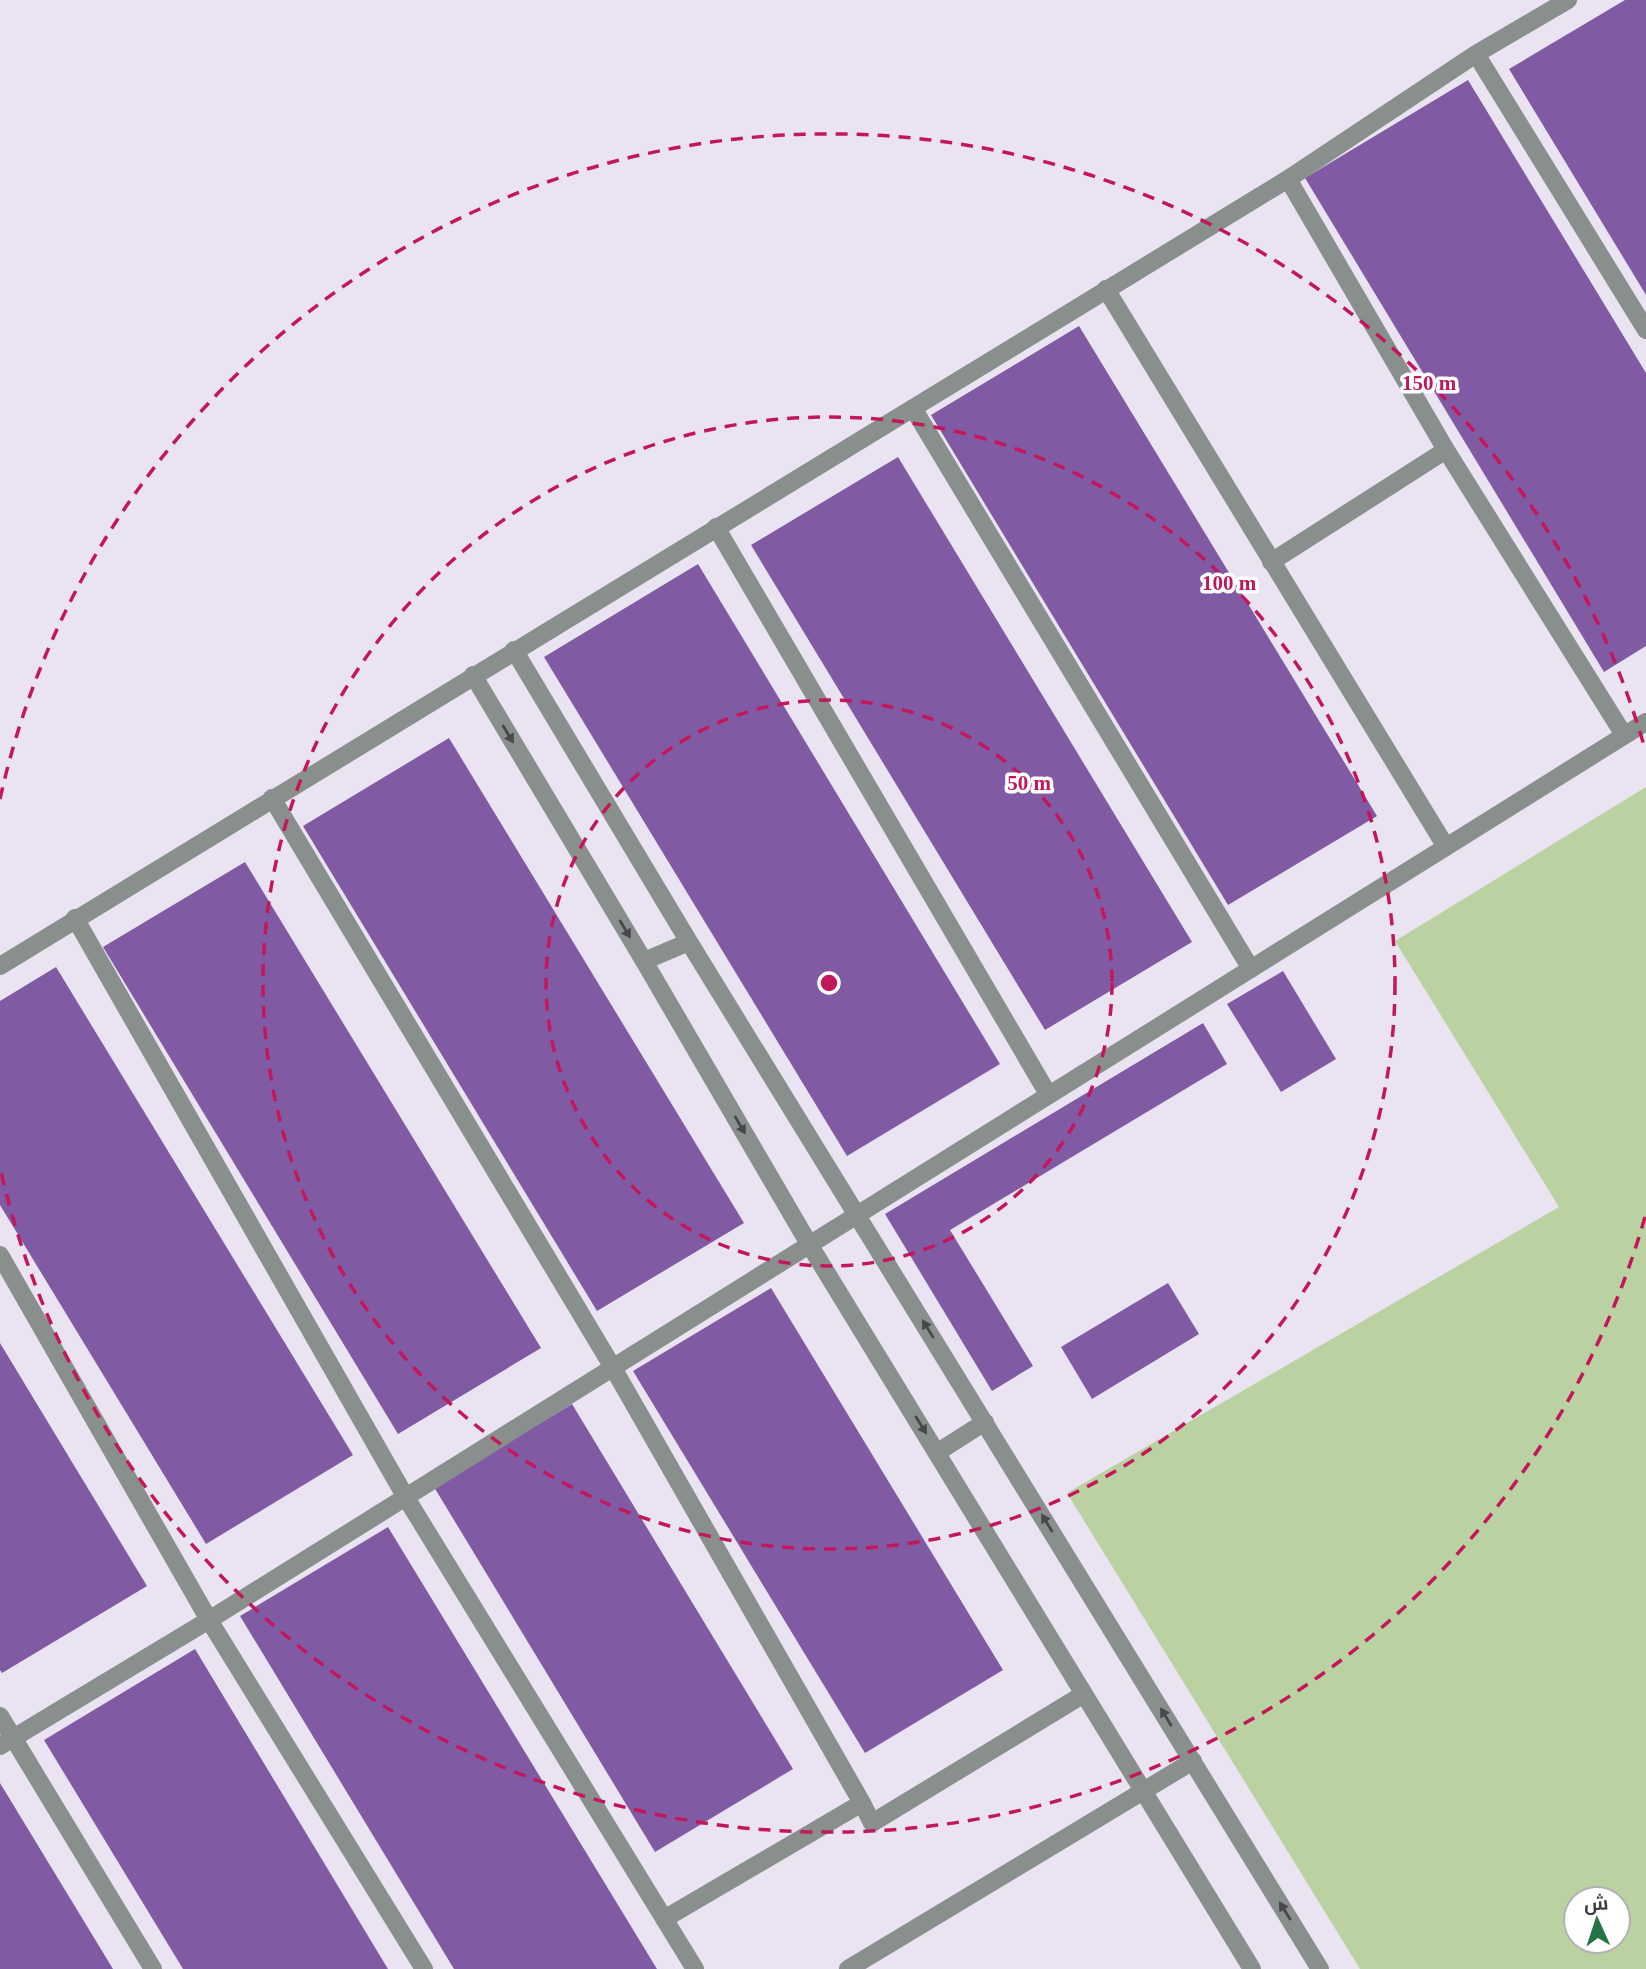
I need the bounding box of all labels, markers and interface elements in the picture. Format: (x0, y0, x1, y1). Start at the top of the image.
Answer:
text: 150 m (1402, 371, 1457, 395)
text: 100 m (1202, 571, 1257, 595)
one-way arrow (502, 724, 514, 743)
text: 50 m (1007, 771, 1051, 795)
one-way arrow (619, 919, 632, 938)
centre of rings (817, 971, 841, 995)
one-way arrow (734, 1116, 746, 1135)
one-way arrow (922, 1319, 935, 1339)
one-way arrow (915, 1415, 928, 1434)
one-way arrow (1041, 1513, 1053, 1532)
one-way arrow (1159, 1707, 1172, 1726)
north arrow (1562, 1885, 1632, 1955)
text: ش (1583, 1892, 1609, 1916)
one-way arrow (1278, 1901, 1291, 1920)

